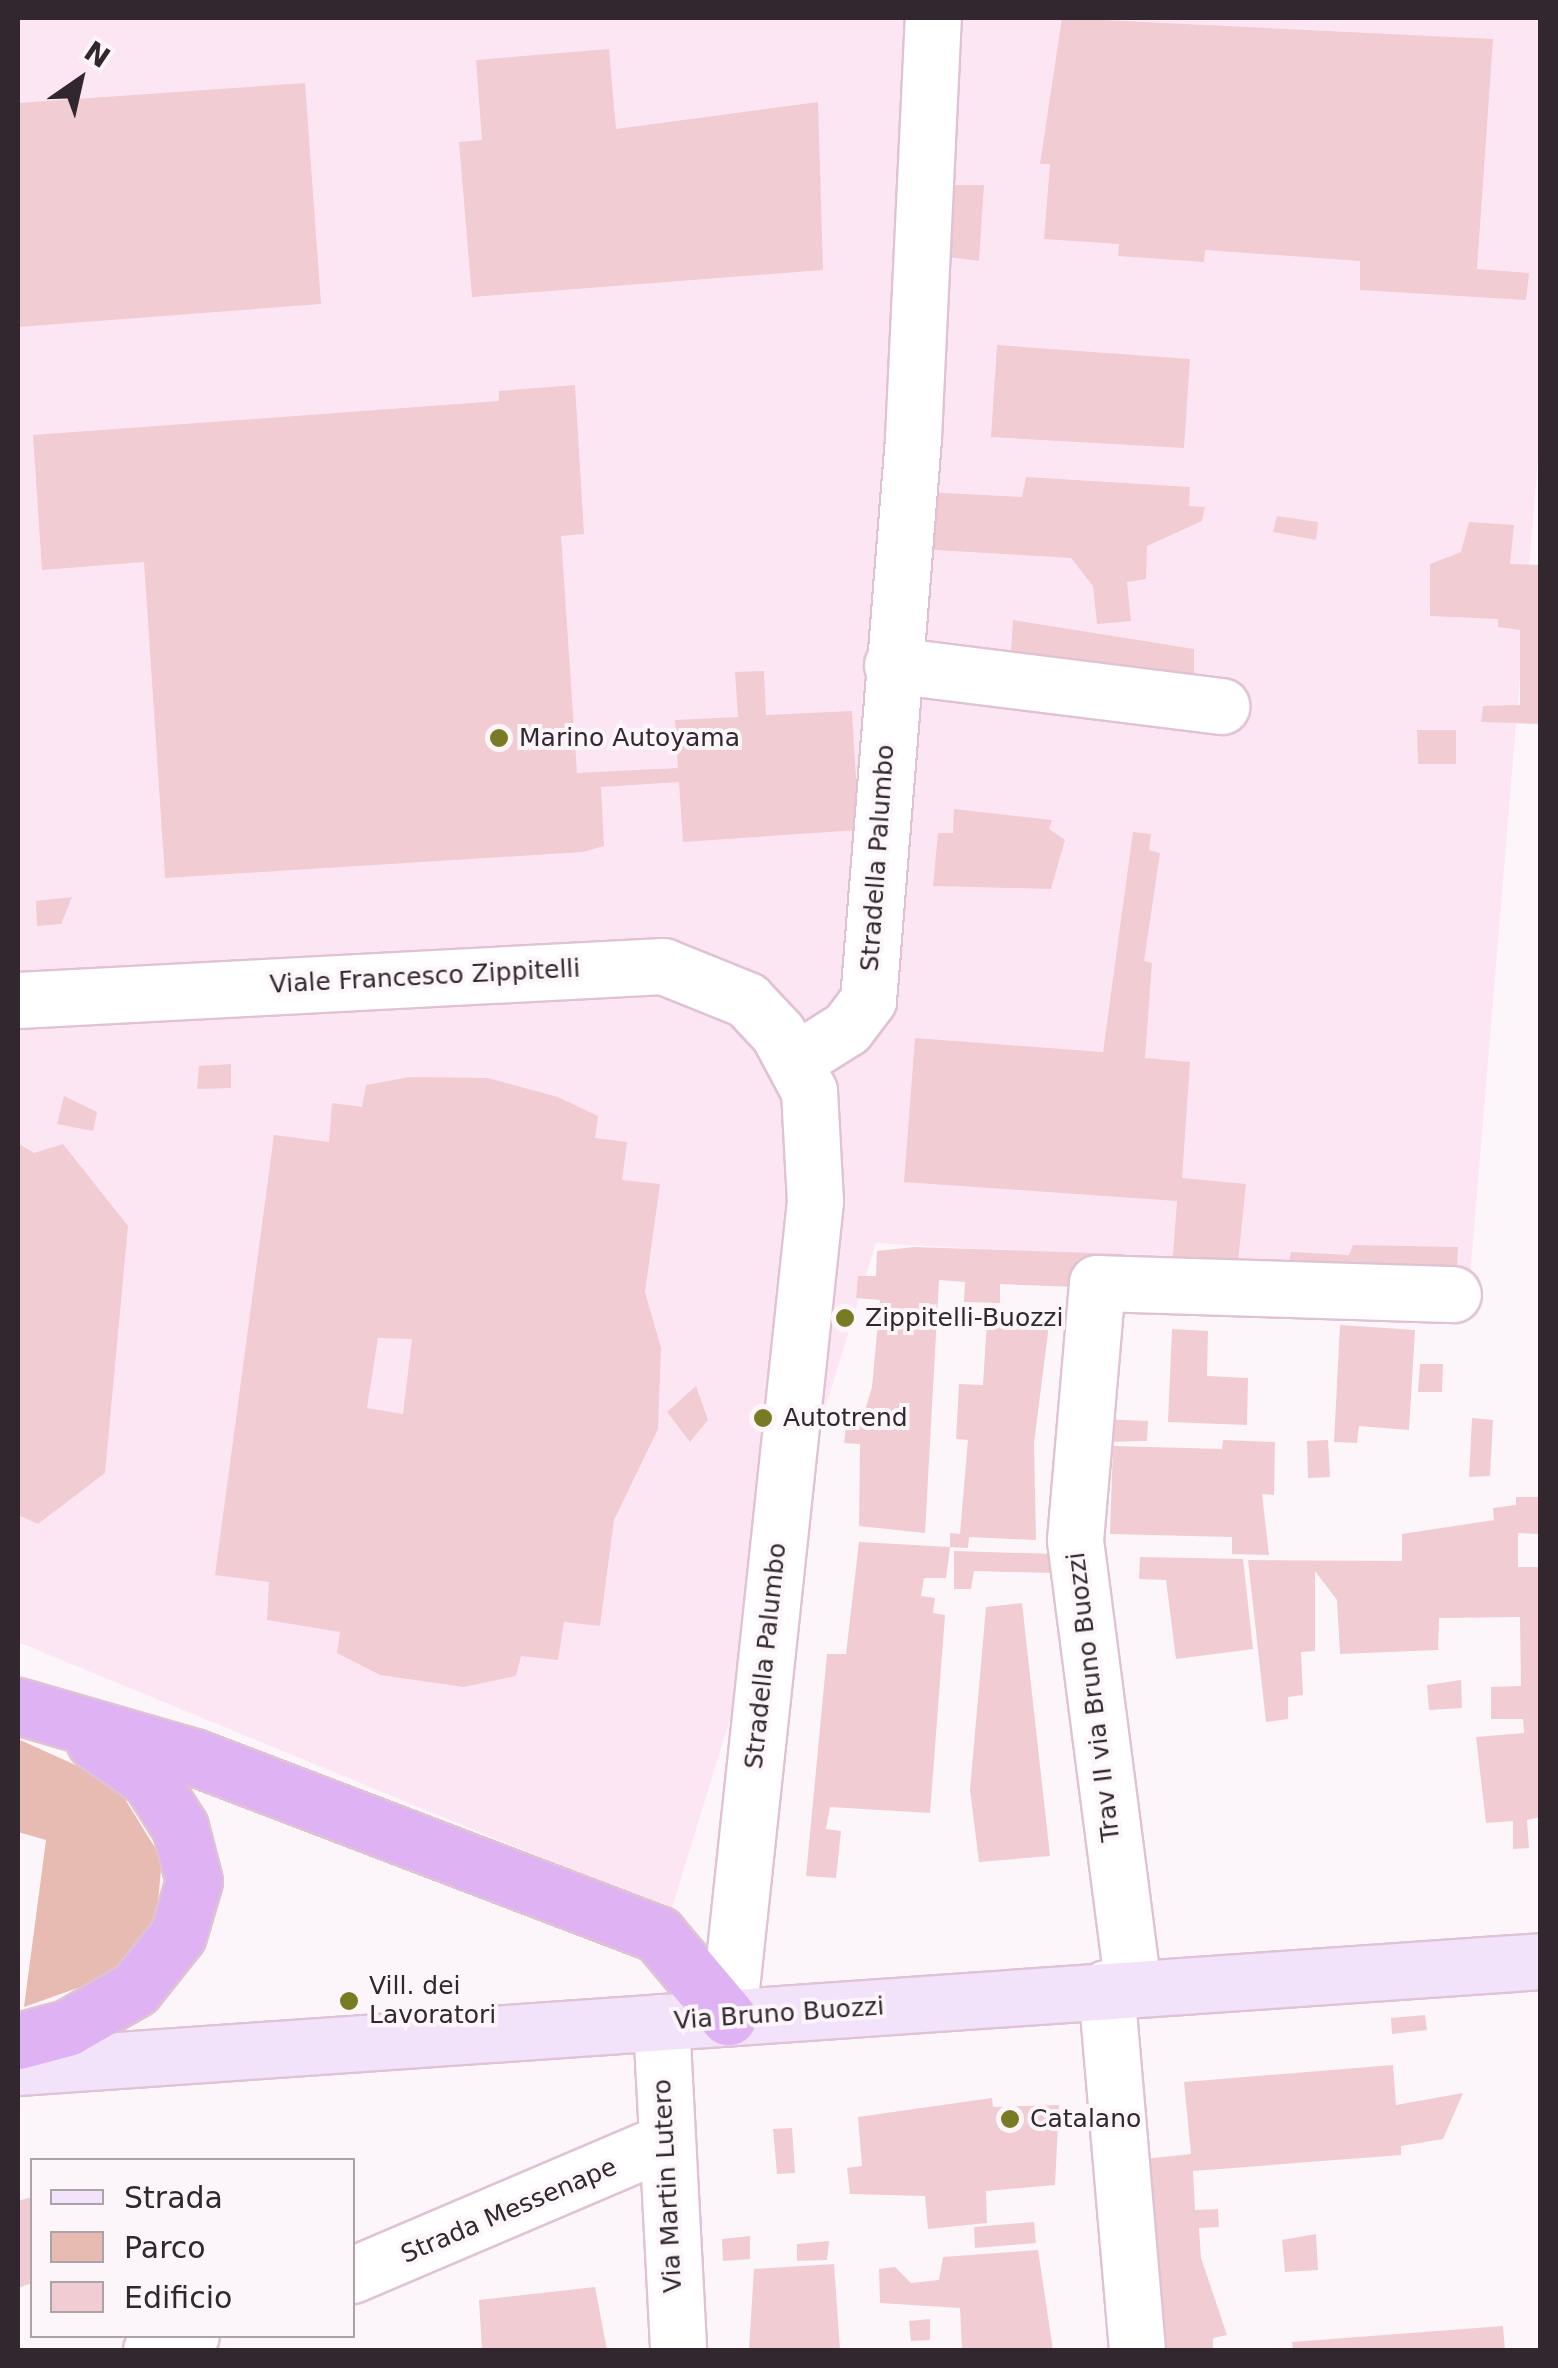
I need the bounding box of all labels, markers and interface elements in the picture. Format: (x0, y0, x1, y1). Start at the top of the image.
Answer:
north arrow (30, 30, 130, 130)
text: N (78, 34, 116, 75)
place label: Marino Autoyama (519, 723, 740, 753)
marker: Marino Autoyama (488, 727, 510, 749)
street label: Stradella Palumbo (855, 744, 901, 972)
street label: Viale Francesco Zippitelli (269, 954, 581, 1000)
place label: Zippitelli-Buozzi (865, 1303, 1063, 1333)
marker: Zippitelli-Buozzi (834, 1307, 856, 1329)
place label: Autotrend (783, 1403, 908, 1433)
marker: Autotrend (752, 1407, 774, 1429)
street label: Stradella Palumbo (739, 1541, 793, 1771)
street label: Trav II via Bruno Buozzi (1061, 1551, 1127, 1843)
place label: Vill. dei Lavoratori (369, 1972, 496, 2031)
marker: Vill. dei Lavoratori (338, 1990, 360, 2012)
street label: Via Bruno Buozzi (673, 1992, 885, 2036)
street label: Via Martin Lutero (647, 2078, 689, 2294)
place label: Catalano (1030, 2104, 1141, 2134)
marker: Catalano (999, 2108, 1021, 2130)
street label: Strada Messenape (397, 2152, 621, 2270)
legend (30, 2158, 355, 2338)
text: Strada (124, 2180, 223, 2215)
text: Parco (124, 2230, 206, 2265)
text: Edificio (124, 2280, 232, 2315)

